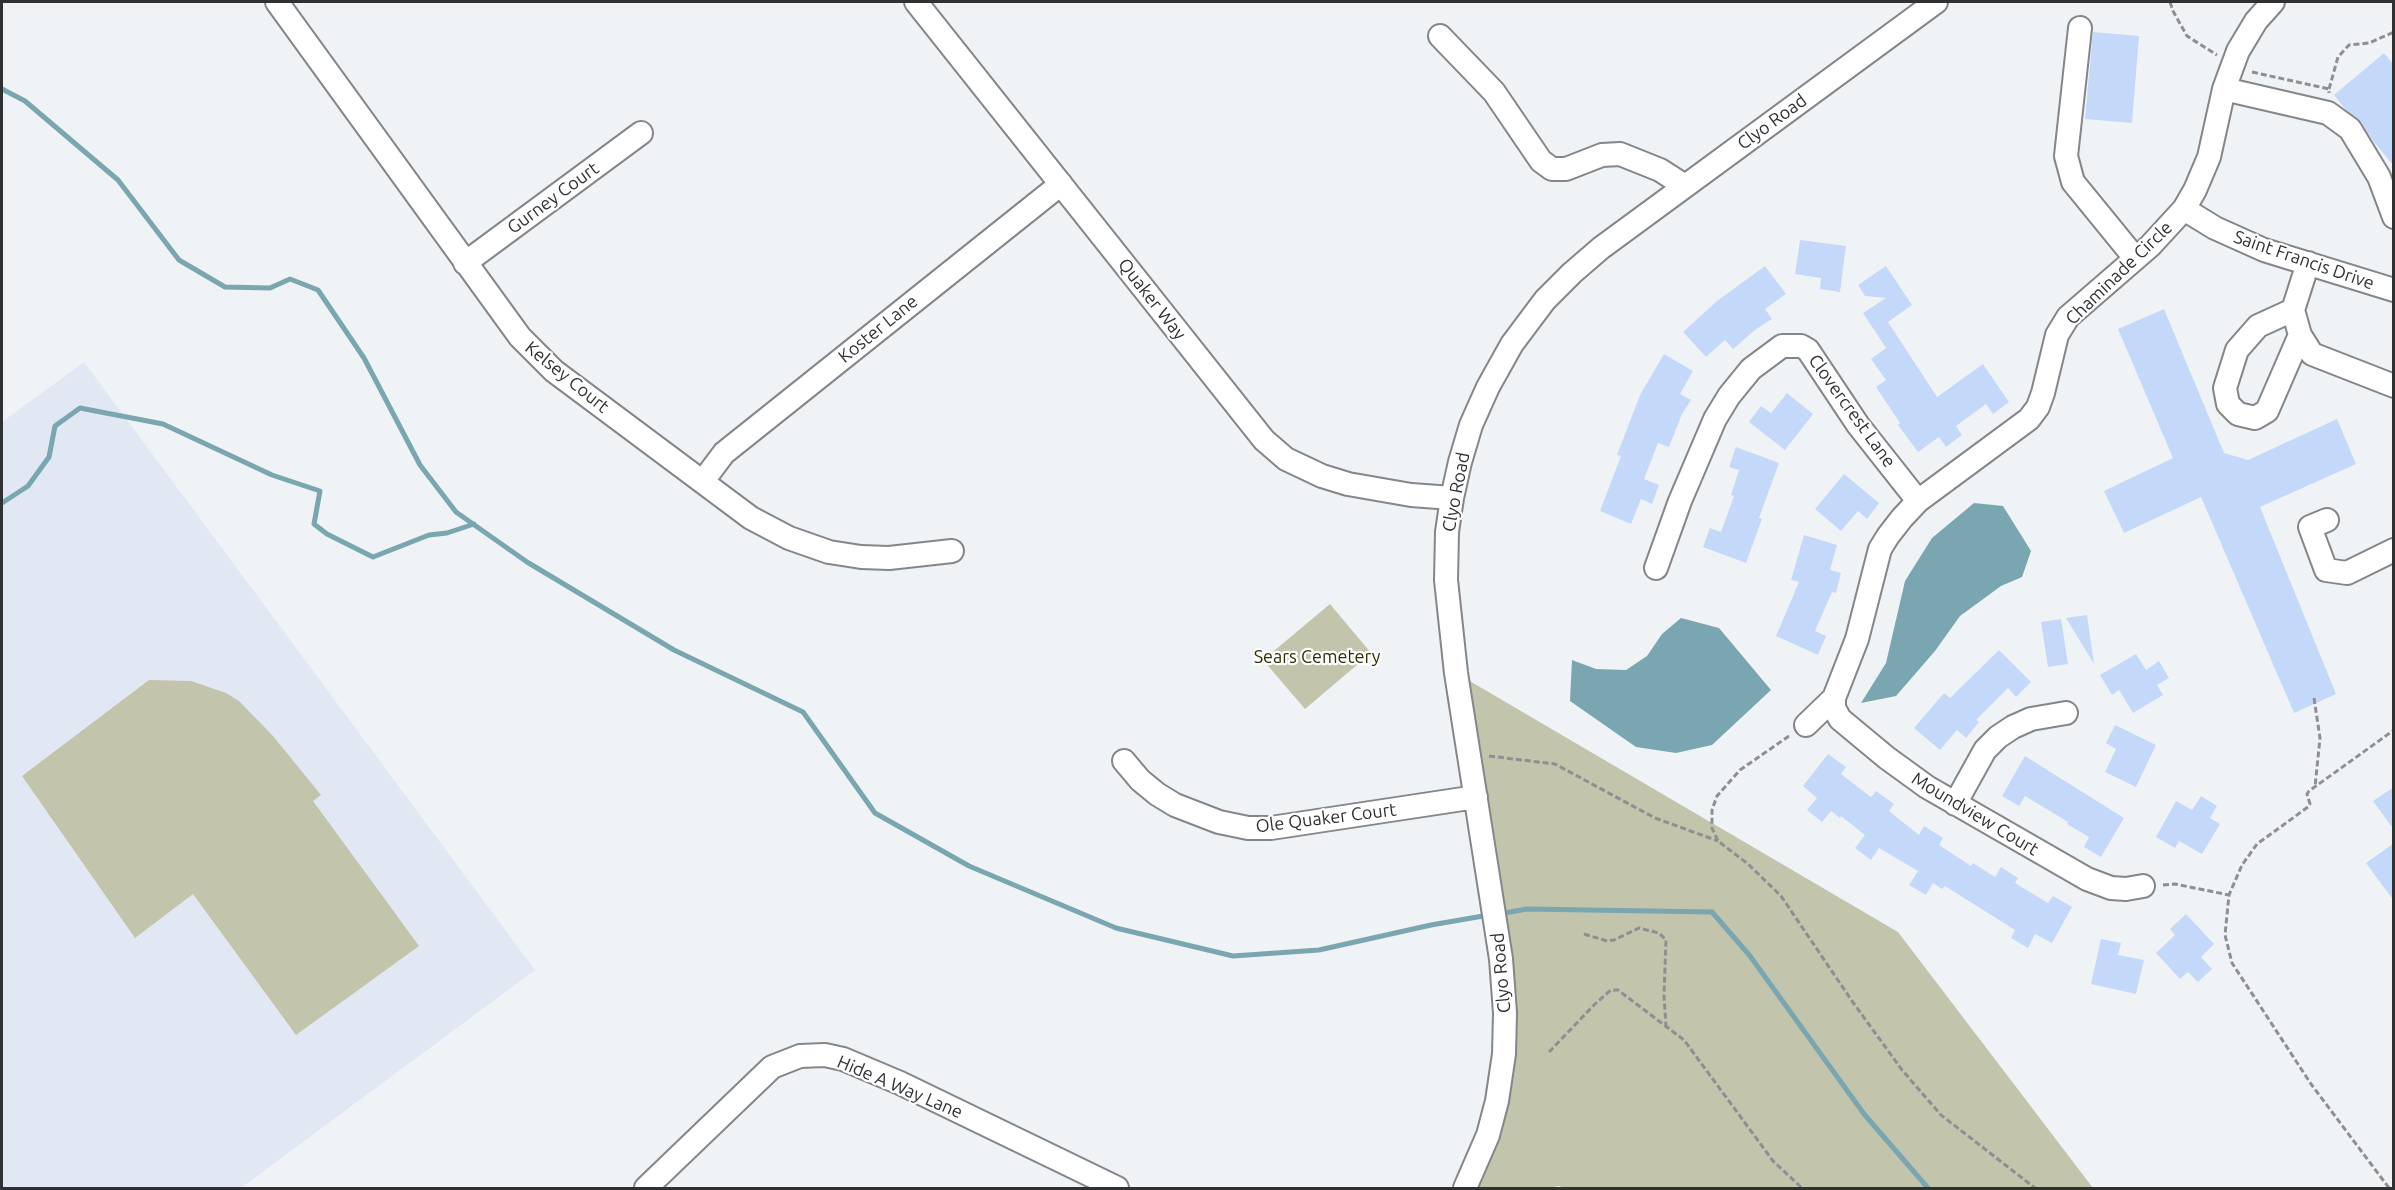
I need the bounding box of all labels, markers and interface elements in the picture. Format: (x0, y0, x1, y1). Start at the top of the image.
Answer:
street label: Clyo Road (1733, 90, 1811, 154)
street label: Gurney Court (503, 158, 603, 238)
street label: Chaminade Circle (2061, 217, 2177, 329)
street label: Saint Francis Drive (2231, 226, 2377, 294)
street label: Quaker Way (1114, 254, 1190, 344)
street label: Koster Lane (834, 291, 922, 367)
street label: Kelsey Court (521, 337, 613, 417)
street label: Clovercrest Lane (1804, 350, 1900, 472)
street label: Clyo Road (1438, 450, 1474, 534)
park label: Sears Cemetery (1254, 646, 1380, 668)
street label: Moundview Court (1908, 768, 2042, 860)
street label: Ole Quaker Court (1254, 799, 1398, 837)
street label: Clyo Road (1487, 932, 1515, 1014)
street label: Hide A Way Lane (834, 1051, 966, 1123)

